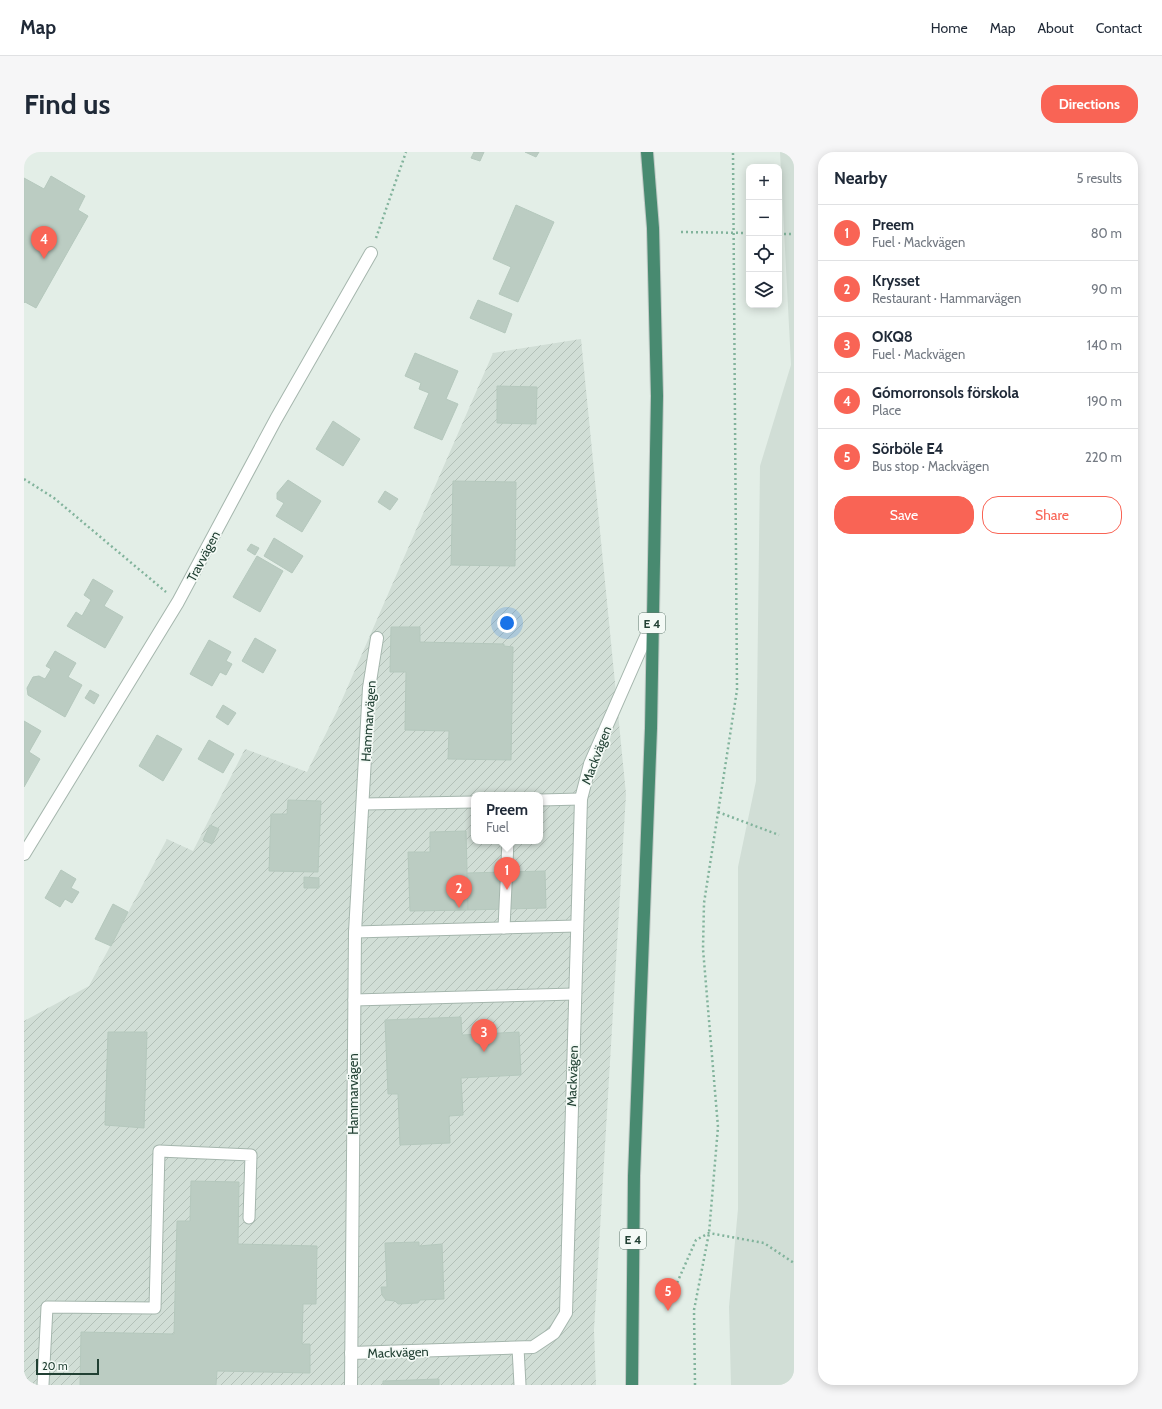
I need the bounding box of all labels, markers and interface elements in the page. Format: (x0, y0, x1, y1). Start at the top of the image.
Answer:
text: Map (20, 16, 56, 39)
text: Home (931, 19, 968, 37)
text: Map (990, 19, 1015, 37)
text: About (1037, 19, 1074, 37)
text: Contact (1096, 19, 1142, 37)
button: Directions (1041, 85, 1138, 123)
text: Find us (24, 87, 110, 121)
map controls (746, 164, 782, 308)
button: + (746, 164, 782, 200)
text: Nearby (834, 168, 887, 188)
text: 5 results (1076, 170, 1122, 186)
button: − (746, 200, 782, 236)
text: Preem (872, 216, 914, 234)
text: 1 (845, 225, 849, 241)
text: 80 m (1091, 225, 1122, 241)
pin: 4 (31, 226, 57, 259)
text: Fuel · Mackvägen (872, 234, 965, 250)
button: locate (746, 236, 782, 272)
button: layers (746, 272, 782, 308)
text: Krysset (872, 272, 920, 290)
text: 2 (844, 281, 850, 297)
text: 90 m (1091, 281, 1122, 297)
text: Restaurant · Hammarvägen (872, 290, 1021, 306)
text: OKQ8 (872, 328, 913, 346)
text: 3 (843, 337, 851, 353)
text: 140 m (1087, 337, 1122, 353)
text: Fuel · Mackvägen (872, 346, 965, 362)
text: Gómorronsols förskola (872, 384, 1019, 402)
text: 4 (843, 393, 851, 409)
text: 190 m (1087, 393, 1122, 409)
text: Place (872, 402, 901, 418)
text: Sörböle E4 (872, 440, 944, 458)
text: 5 (844, 449, 850, 465)
text: 220 m (1085, 449, 1122, 465)
text: Bus stop · Mackvägen (872, 458, 989, 474)
button: Save (834, 496, 974, 534)
button: Share (982, 496, 1122, 534)
street label: Travvägen (183, 528, 223, 584)
your location (497, 613, 517, 633)
road number: E 4 (639, 613, 665, 633)
street label: Hammarvägen (357, 680, 379, 762)
street label: Mackvägen (578, 723, 614, 787)
popup (471, 792, 543, 844)
text: Preem (486, 801, 528, 819)
text: Fuel (486, 819, 509, 835)
pin: 1 (494, 857, 520, 890)
pin: 2 (446, 875, 472, 908)
pin: 3 (471, 1019, 497, 1052)
street label: Mackvägen (563, 1045, 581, 1107)
street label: Hammarvägen (345, 1053, 361, 1135)
road number: E 4 (620, 1229, 646, 1249)
pin: 5 (655, 1278, 681, 1311)
street label: Mackvägen (367, 1343, 429, 1361)
scale bar (36, 1357, 99, 1376)
text: 20 m (42, 1359, 68, 1373)

